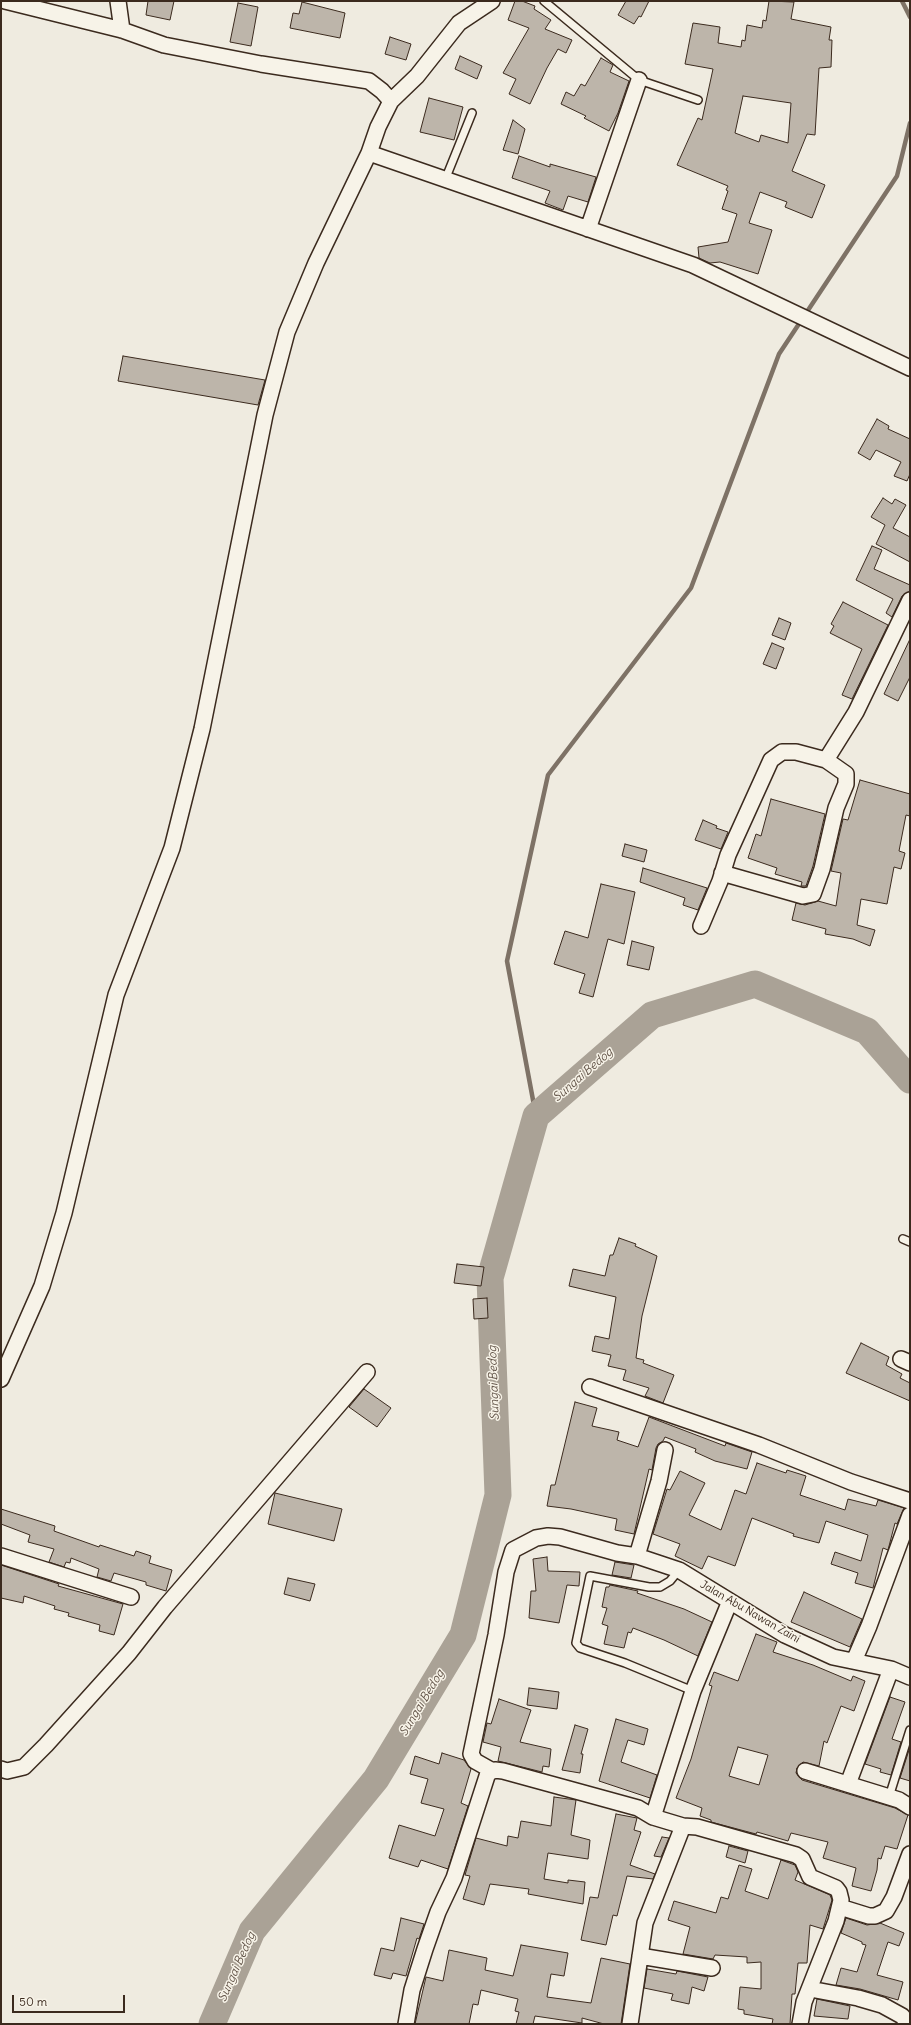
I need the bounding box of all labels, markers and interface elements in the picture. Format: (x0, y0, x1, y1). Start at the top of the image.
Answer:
water label: Sungai Bedog (550, 1045, 616, 1105)
water label: Sungai Bedog (486, 1345, 502, 1421)
street label: Jalan Abu Nawan Zaini (698, 1578, 802, 1646)
water label: Sungai Bedog (397, 1667, 447, 1739)
water label: Sungai Bedog (215, 1930, 259, 2004)
scale bar (14, 1987, 127, 2013)
text: 50 m (19, 1994, 47, 2009)

